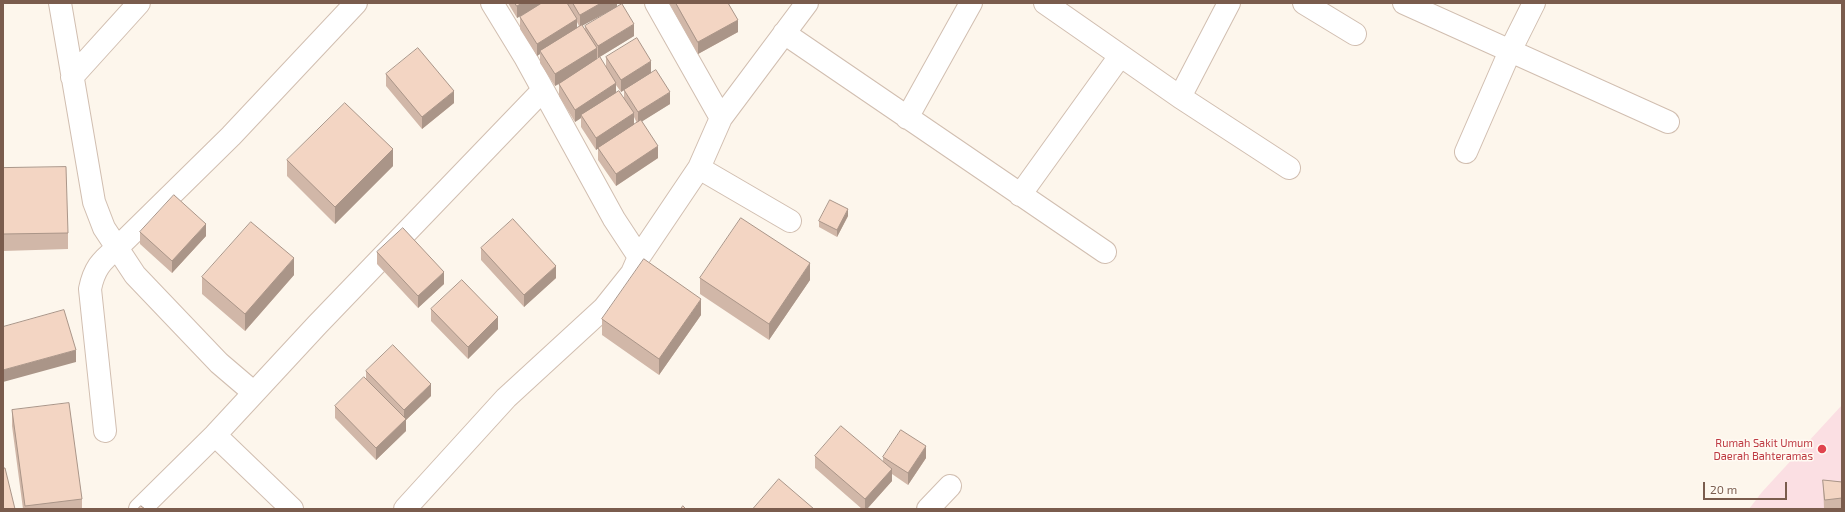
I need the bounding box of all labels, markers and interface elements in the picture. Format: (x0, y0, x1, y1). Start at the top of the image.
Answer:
place label: Rumah Sakit Umum Daerah Bahteramas (1713, 436, 1813, 462)
marker: Rumah Sakit Umum Daerah Bahteramas (1816, 443, 1828, 455)
scale bar (1705, 474, 1789, 500)
text: 20 m (1710, 482, 1737, 496)

